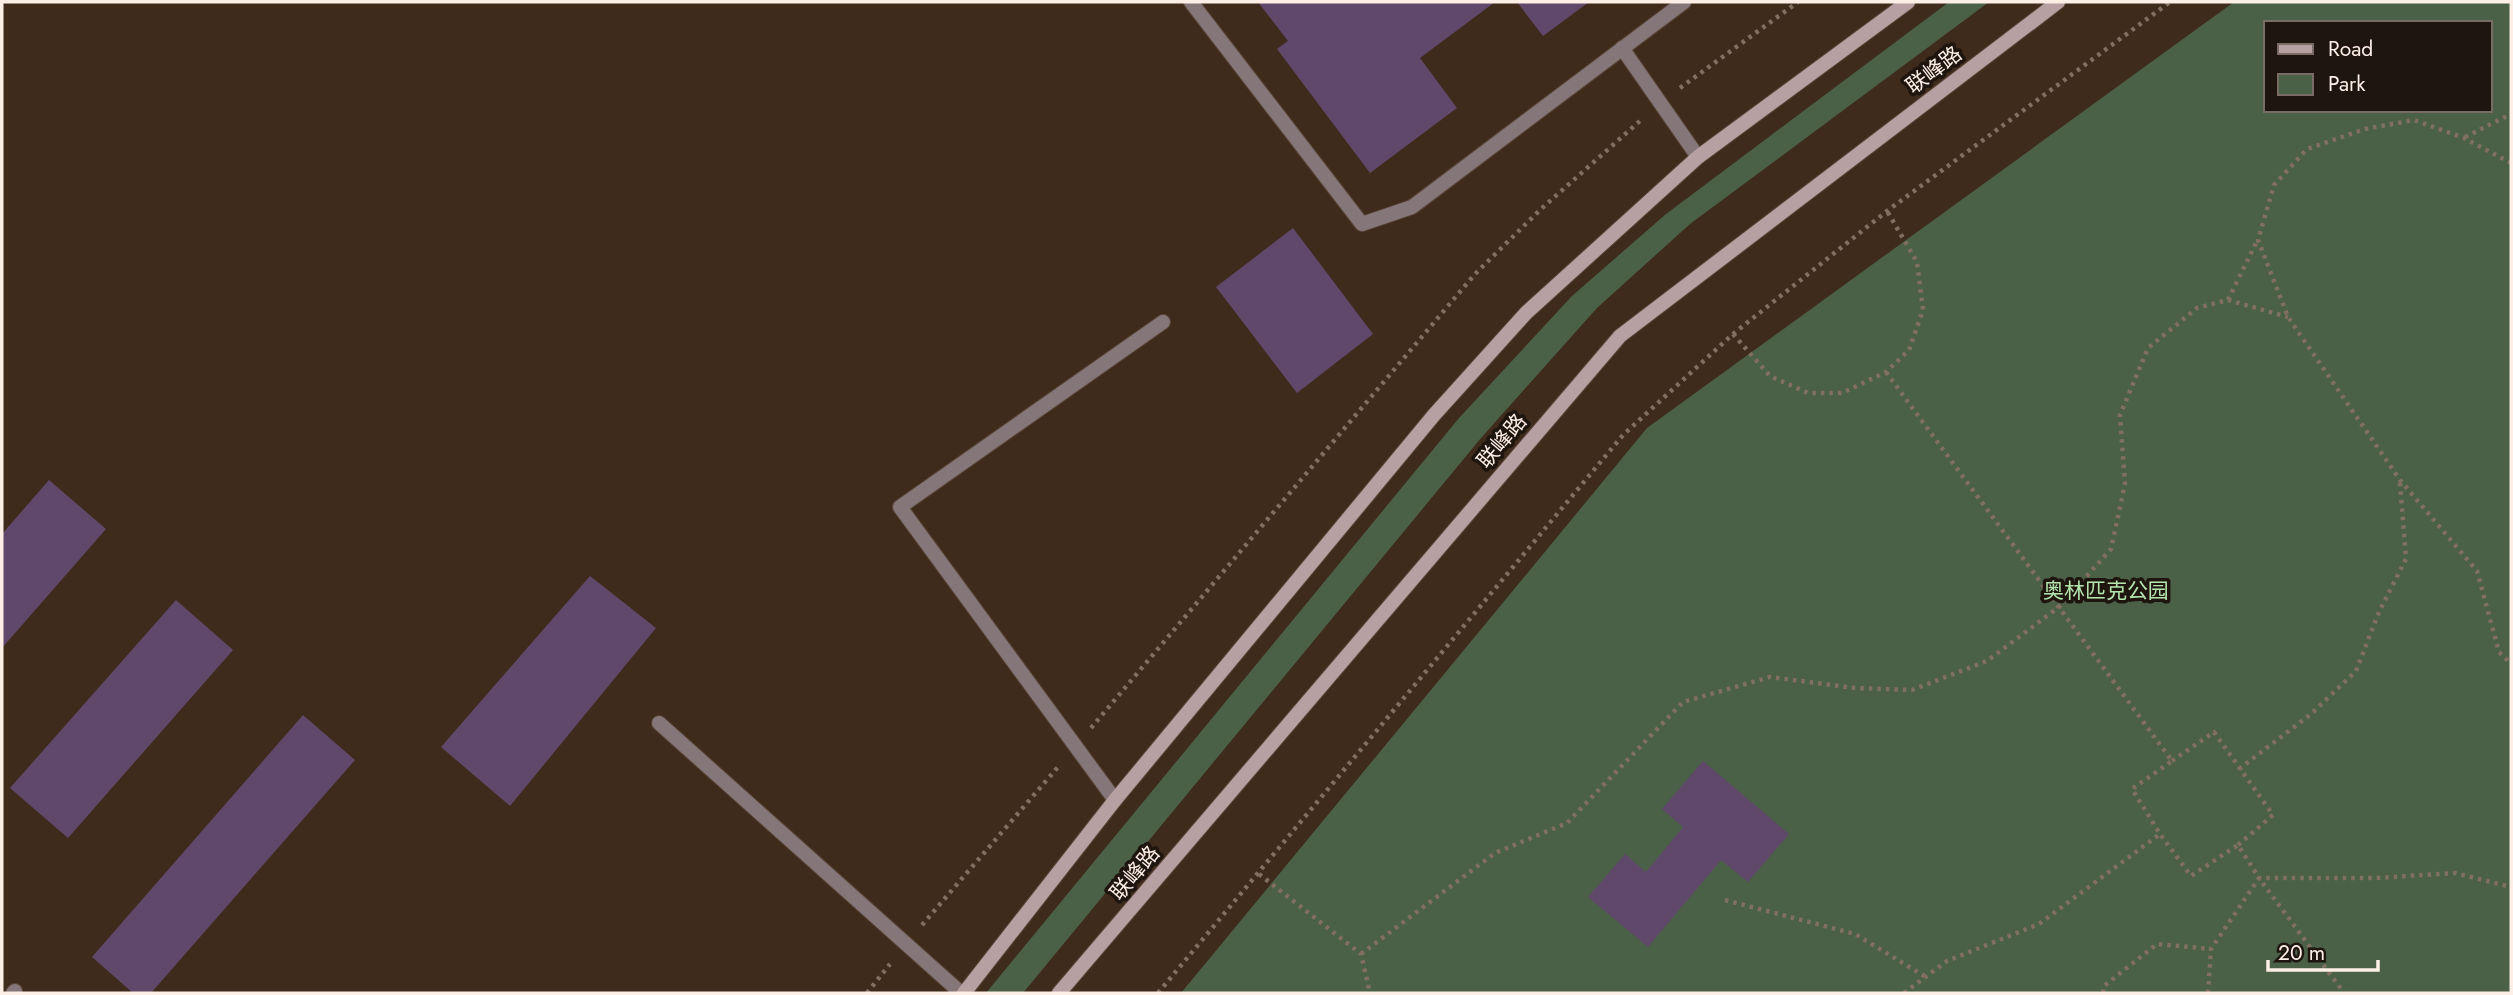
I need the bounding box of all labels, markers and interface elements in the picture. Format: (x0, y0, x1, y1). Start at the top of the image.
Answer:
legend (2264, 21, 2492, 112)
text: Road (2328, 34, 2373, 64)
street label: 联峰路 (1900, 39, 1968, 101)
text: Park (2328, 69, 2366, 99)
street label: 联峰路 (1470, 407, 1534, 475)
park label: 奥林匹克公园 (2043, 576, 2169, 606)
street label: 联峰路 (1103, 839, 1167, 907)
scale bar (2268, 928, 2378, 972)
text: 20 m (2278, 938, 2325, 968)

